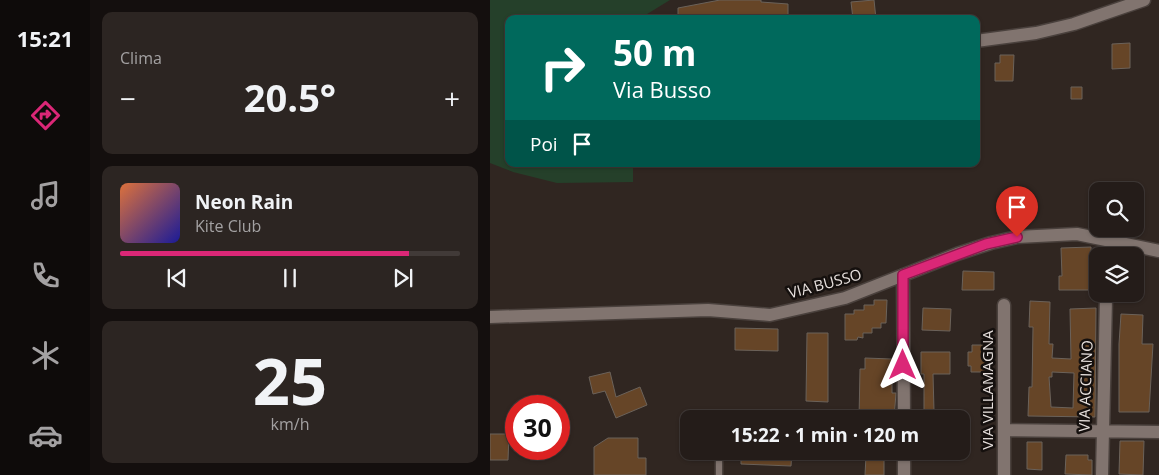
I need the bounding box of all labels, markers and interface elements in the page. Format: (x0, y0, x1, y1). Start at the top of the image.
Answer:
text: 15:21 (17, 23, 73, 53)
text: 50 m (613, 29, 696, 76)
icon: right (530, 35, 595, 100)
text: Clima (120, 47, 162, 69)
text: 20.5° (244, 71, 336, 123)
text: Via Busso (613, 74, 712, 104)
text: − (120, 79, 136, 117)
text: + (444, 79, 460, 117)
icon: directions (28, 98, 63, 133)
icon: arrive (568, 130, 596, 158)
text: Poi (530, 131, 558, 157)
icon: music (28, 178, 63, 213)
map controls (1089, 182, 1144, 302)
button: search (1089, 182, 1144, 237)
pin (996, 186, 1038, 237)
text: Neon Rain (195, 189, 293, 215)
icon: arrive (1003, 193, 1031, 221)
text: Kite Club (195, 215, 261, 237)
button: layers (1089, 247, 1144, 302)
icon: phone (28, 258, 63, 293)
icon: previous (163, 264, 191, 292)
icon: pause (276, 264, 304, 292)
icon: next (389, 264, 417, 292)
street label: VIA BUSSO (786, 264, 864, 302)
street label: VIA VILLAMAGNA (977, 330, 997, 450)
text: 25 (253, 336, 327, 424)
icon: climate (28, 338, 63, 373)
position arrow (876, 338, 928, 390)
street label: VIA ACCIANO (1073, 340, 1097, 432)
speed limit sign: 30 (505, 395, 570, 460)
text: km/h (271, 413, 309, 435)
icon: car (28, 418, 63, 453)
text: 15:22 · 1 min · 120 m (731, 422, 919, 448)

